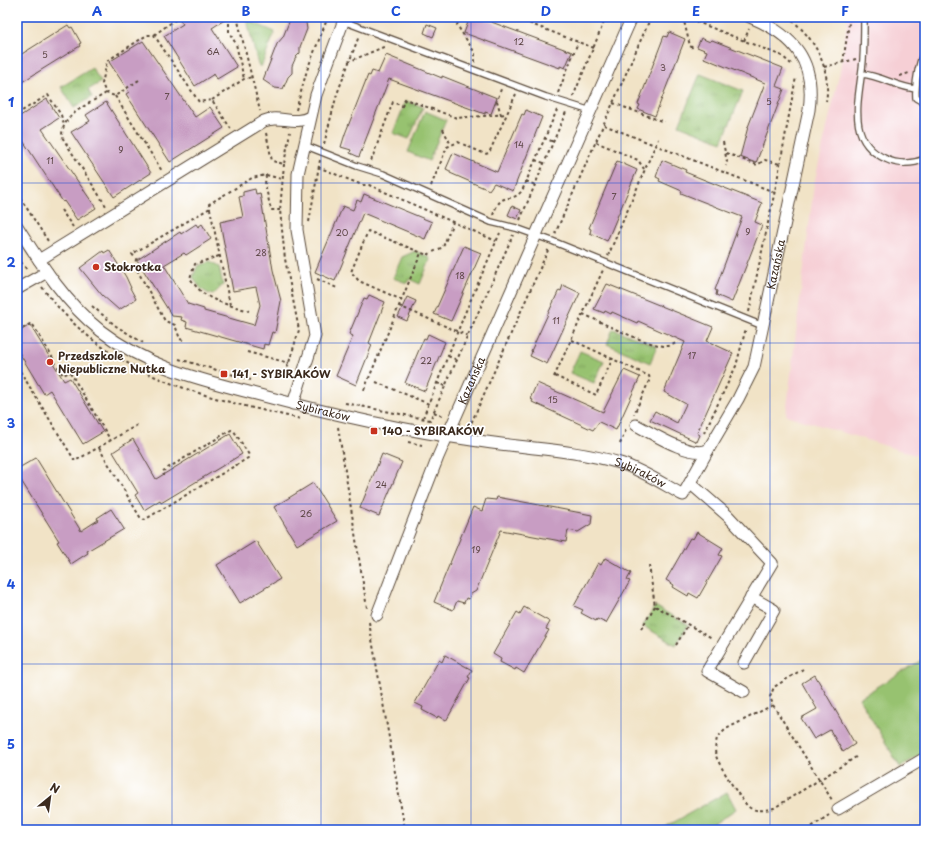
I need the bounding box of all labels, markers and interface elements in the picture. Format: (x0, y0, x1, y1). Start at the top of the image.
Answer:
text: A (92, 1, 102, 20)
text: B (242, 1, 251, 20)
text: C (391, 1, 401, 20)
text: D (541, 1, 551, 20)
text: E (692, 1, 700, 20)
text: F (841, 1, 849, 20)
house number: 12 (514, 34, 524, 48)
house number: 6A (206, 44, 220, 58)
house number: 5 (42, 47, 48, 61)
house number: 3 (660, 60, 666, 74)
house number: 7 (164, 89, 170, 103)
text: 1 (8, 92, 14, 111)
house number: 5 (766, 94, 772, 108)
house number: 14 (514, 137, 524, 151)
house number: 9 (118, 142, 124, 156)
house number: 11 (46, 153, 54, 167)
house number: 7 (611, 189, 617, 203)
house number: 9 (745, 224, 751, 238)
house number: 20 (336, 225, 349, 239)
street label: Kazańska (762, 238, 789, 291)
house number: 28 (255, 245, 267, 259)
text: 2 (6, 252, 16, 271)
place label: Stokrotka (104, 258, 162, 275)
marker: Stokrotka (91, 262, 101, 272)
house number: 18 (455, 268, 465, 282)
house number: 11 (552, 313, 560, 327)
place label: Przedszkole Niepubliczne Nutka (58, 347, 166, 377)
house number: 17 (688, 348, 697, 362)
house number: 22 (420, 353, 432, 367)
street label: Kazańska (453, 354, 489, 407)
marker: Przedszkole Niepubliczne Nutka (45, 357, 55, 367)
place label: 141 - SYBIRAKÓW (232, 365, 331, 382)
marker: 141 - SYBIRAKÓW (219, 369, 229, 379)
house number: 15 (548, 392, 558, 406)
street label: Sybiraków (294, 396, 352, 425)
text: 3 (7, 413, 16, 432)
place label: 140 - SYBIRAKÓW (382, 422, 484, 439)
marker: 140 - SYBIRAKÓW (369, 426, 379, 436)
street label: Sybiraków (613, 453, 670, 492)
house number: 24 (375, 477, 387, 491)
house number: 26 (300, 506, 312, 520)
house number: 19 (471, 542, 481, 556)
text: 4 (7, 574, 16, 593)
text: 5 (7, 734, 15, 753)
north arrow (30, 777, 70, 817)
text: N (47, 778, 63, 798)

